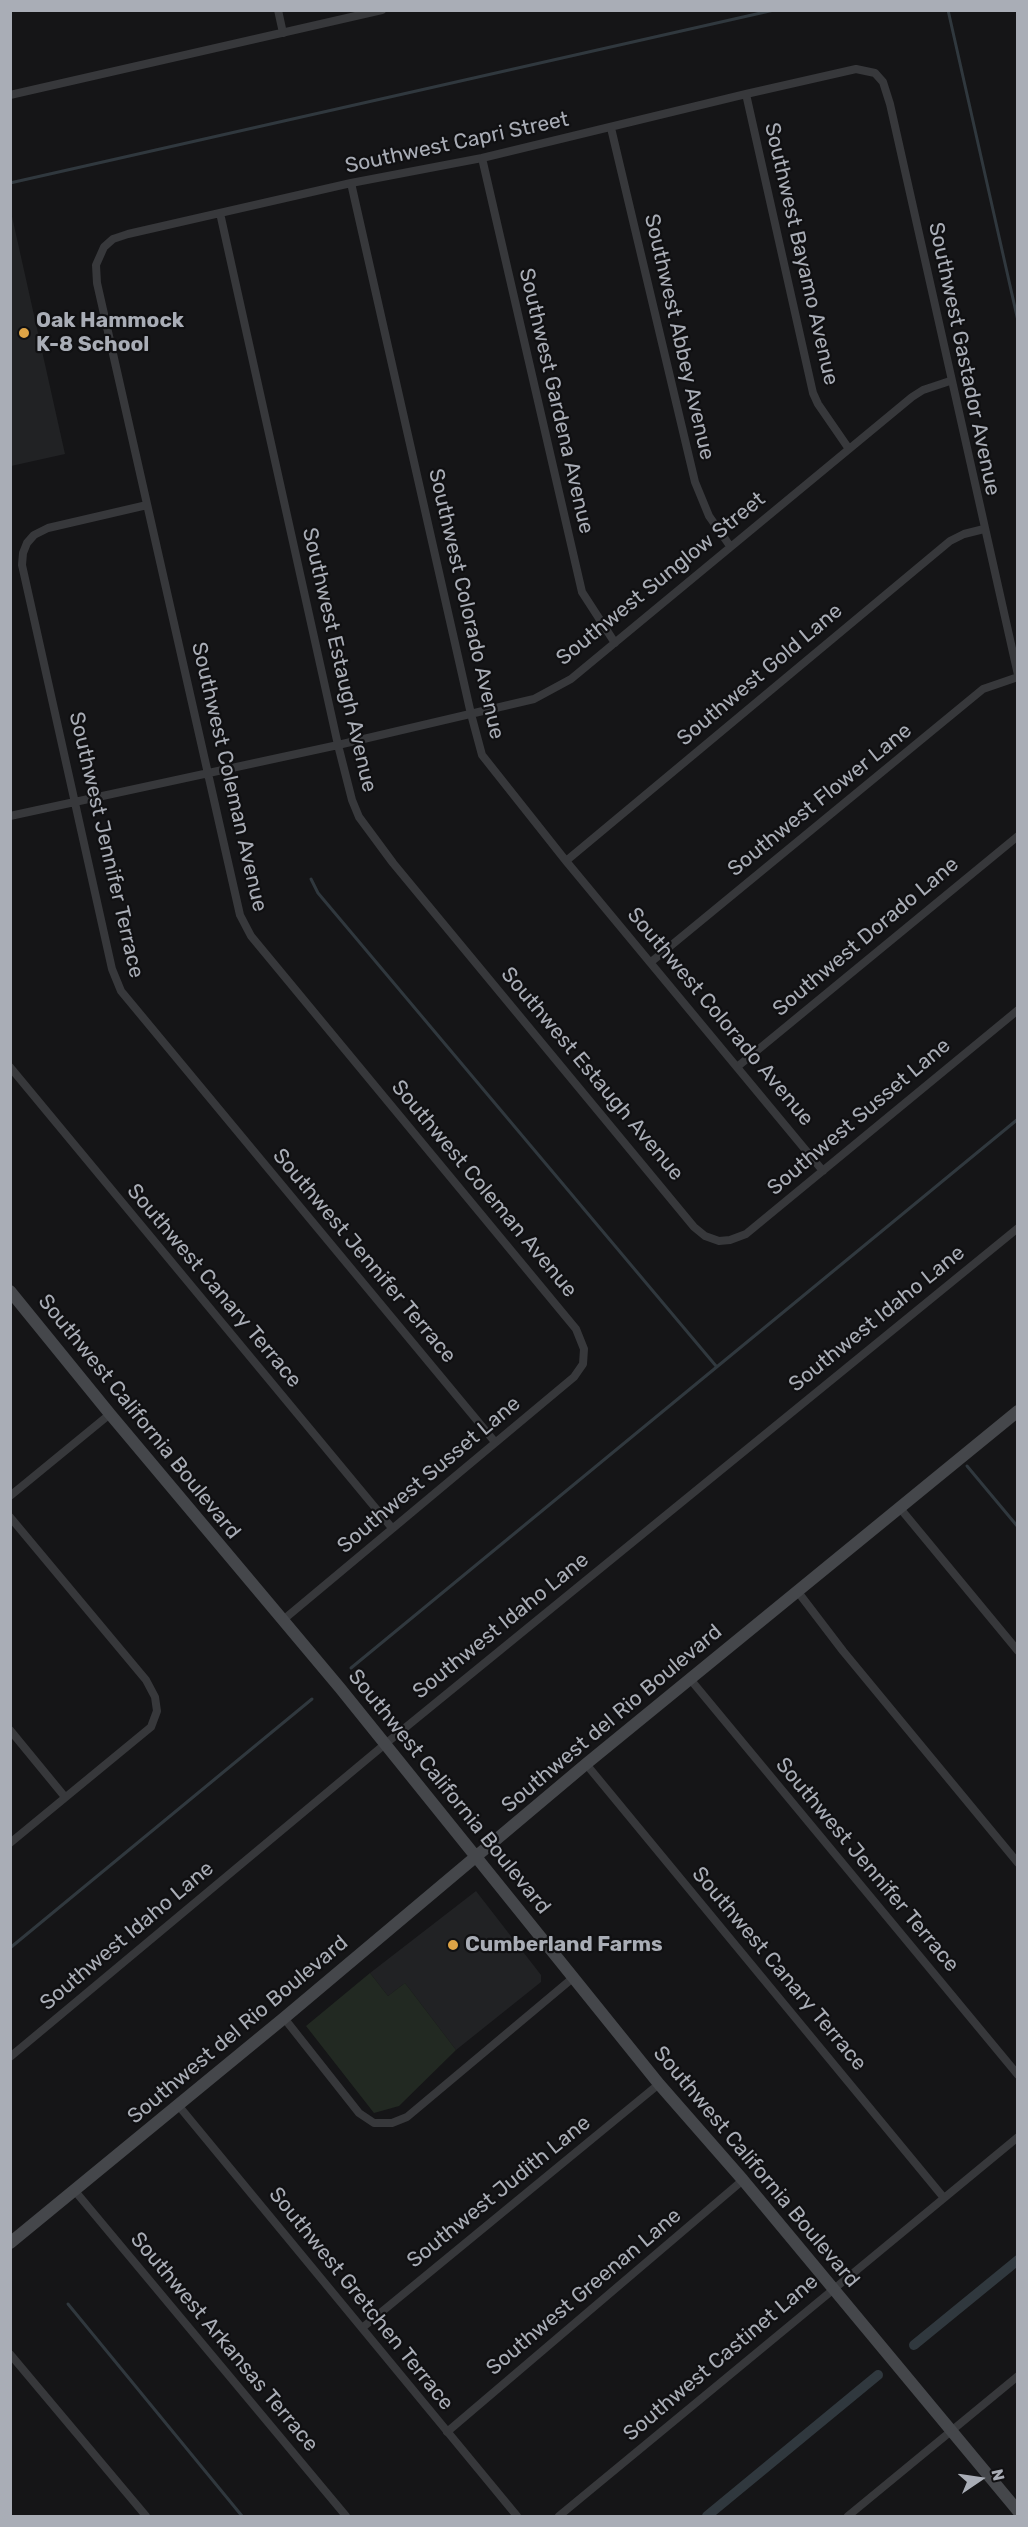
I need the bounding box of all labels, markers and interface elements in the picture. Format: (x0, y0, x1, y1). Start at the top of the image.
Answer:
street label: Southwest Capri Street (343, 107, 571, 179)
street label: Southwest Bayamo Avenue (759, 120, 843, 388)
street label: Southwest Abbey Avenue (638, 212, 720, 462)
street label: Southwest Gastador Avenue (923, 220, 1005, 498)
street label: Southwest Gardena Avenue (513, 266, 599, 536)
place label: Oak Hammock K-8 School (36, 308, 184, 358)
marker: Oak Hammock K-8 School (17, 326, 31, 340)
street label: Southwest Colorado Avenue (423, 466, 509, 742)
street label: Southwest Sunglow Street (551, 487, 771, 671)
street label: Southwest Estaugh Avenue (296, 525, 382, 795)
street label: Southwest Gold Lane (672, 599, 848, 751)
street label: Southwest Coleman Avenue (186, 640, 272, 914)
street label: Southwest Jennifer Terrace (63, 710, 149, 980)
street label: Southwest Flower Lane (723, 718, 917, 882)
street label: Southwest Dorado Lane (768, 852, 964, 1022)
street label: Southwest Colorado Avenue (621, 903, 819, 1131)
street label: Southwest Estaugh Avenue (495, 962, 689, 1186)
street label: Southwest Susset Lane (762, 1033, 956, 1201)
street label: Southwest Coleman Avenue (386, 1075, 582, 1303)
street label: Southwest Jennifer Terrace (267, 1144, 461, 1368)
street label: Southwest Canary Terrace (121, 1179, 307, 1393)
street label: Southwest Idaho Lane (784, 1240, 970, 1398)
street label: Southwest California Boulevard (32, 1290, 246, 1544)
street label: Southwest Susset Lane (332, 1391, 526, 1559)
street label: Southwest Idaho Lane (408, 1547, 594, 1705)
street label: Southwest del Rio Boulevard (497, 1619, 727, 1819)
street label: Southwest California Boulevard (342, 1665, 556, 1919)
street label: Southwest Jennifer Terrace (770, 1753, 964, 1977)
street label: Southwest Idaho Lane (35, 1856, 219, 2016)
street label: Southwest Canary Terrace (686, 1862, 872, 2076)
street label: Southwest del Rio Boulevard (123, 1930, 353, 2130)
place label: Cumberland Farms (465, 1932, 663, 1958)
marker: Cumberland Farms (446, 1938, 460, 1952)
street label: Southwest California Boulevard (648, 2041, 864, 2293)
street label: Southwest Judith Lane (402, 2110, 596, 2274)
street label: Southwest Gretchen Terrace (263, 2182, 459, 2416)
street label: Southwest Greenan Lane (481, 2203, 687, 2381)
street label: Southwest Arkansas Terrace (125, 2227, 323, 2457)
street label: Southwest Castinet Lane (619, 2269, 823, 2447)
north arrow (950, 2449, 1010, 2509)
text: N (987, 2467, 1009, 2483)

